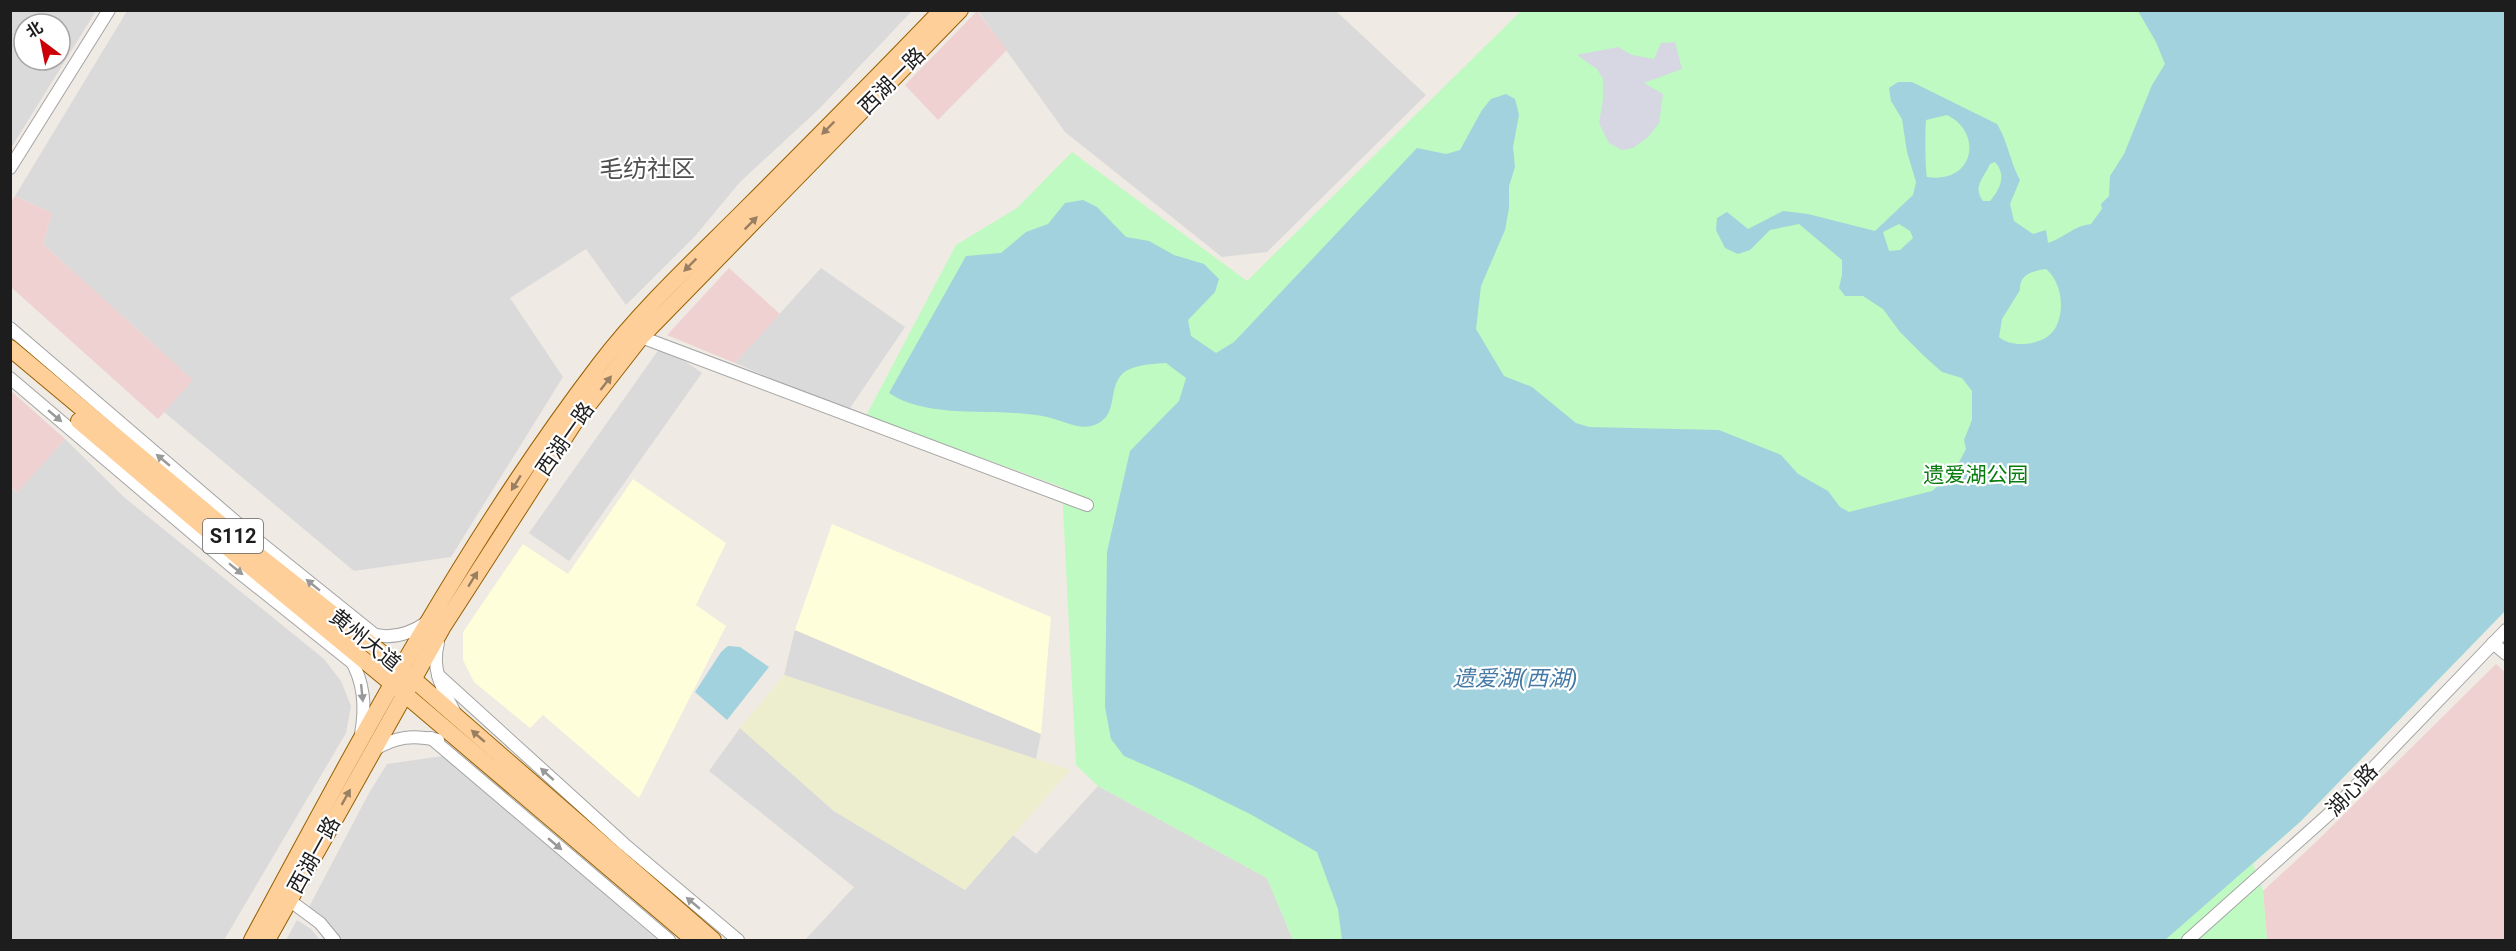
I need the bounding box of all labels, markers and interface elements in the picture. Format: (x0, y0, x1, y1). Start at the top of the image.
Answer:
north arrow (12, 12, 72, 72)
text: 北 (22, 17, 46, 42)
street label: 西湖一路 (854, 43, 930, 119)
one-way arrow (821, 120, 835, 134)
district label: 毛纺社区 (599, 155, 695, 183)
one-way arrow (744, 216, 758, 231)
one-way arrow (683, 258, 697, 272)
one-way arrow (599, 375, 611, 390)
street label: 西湖一路 (531, 398, 599, 480)
one-way arrow (47, 409, 63, 422)
one-way arrow (156, 454, 171, 467)
park label: 遗爱湖公园 (1924, 463, 2029, 487)
one-way arrow (511, 475, 522, 491)
road number: S112 (203, 519, 263, 553)
one-way arrow (228, 563, 243, 575)
one-way arrow (467, 571, 478, 587)
one-way arrow (306, 579, 321, 591)
street label: 黄州大道 (325, 604, 405, 676)
water label: 遗爱湖(西湖) (1453, 666, 1577, 692)
one-way arrow (357, 684, 367, 703)
one-way arrow (471, 730, 486, 743)
street label: 湖心路 (2321, 759, 2383, 821)
one-way arrow (540, 768, 555, 781)
one-way arrow (341, 789, 351, 806)
street label: 西湖一路 (283, 812, 345, 898)
one-way arrow (547, 838, 563, 851)
one-way arrow (686, 897, 701, 910)

